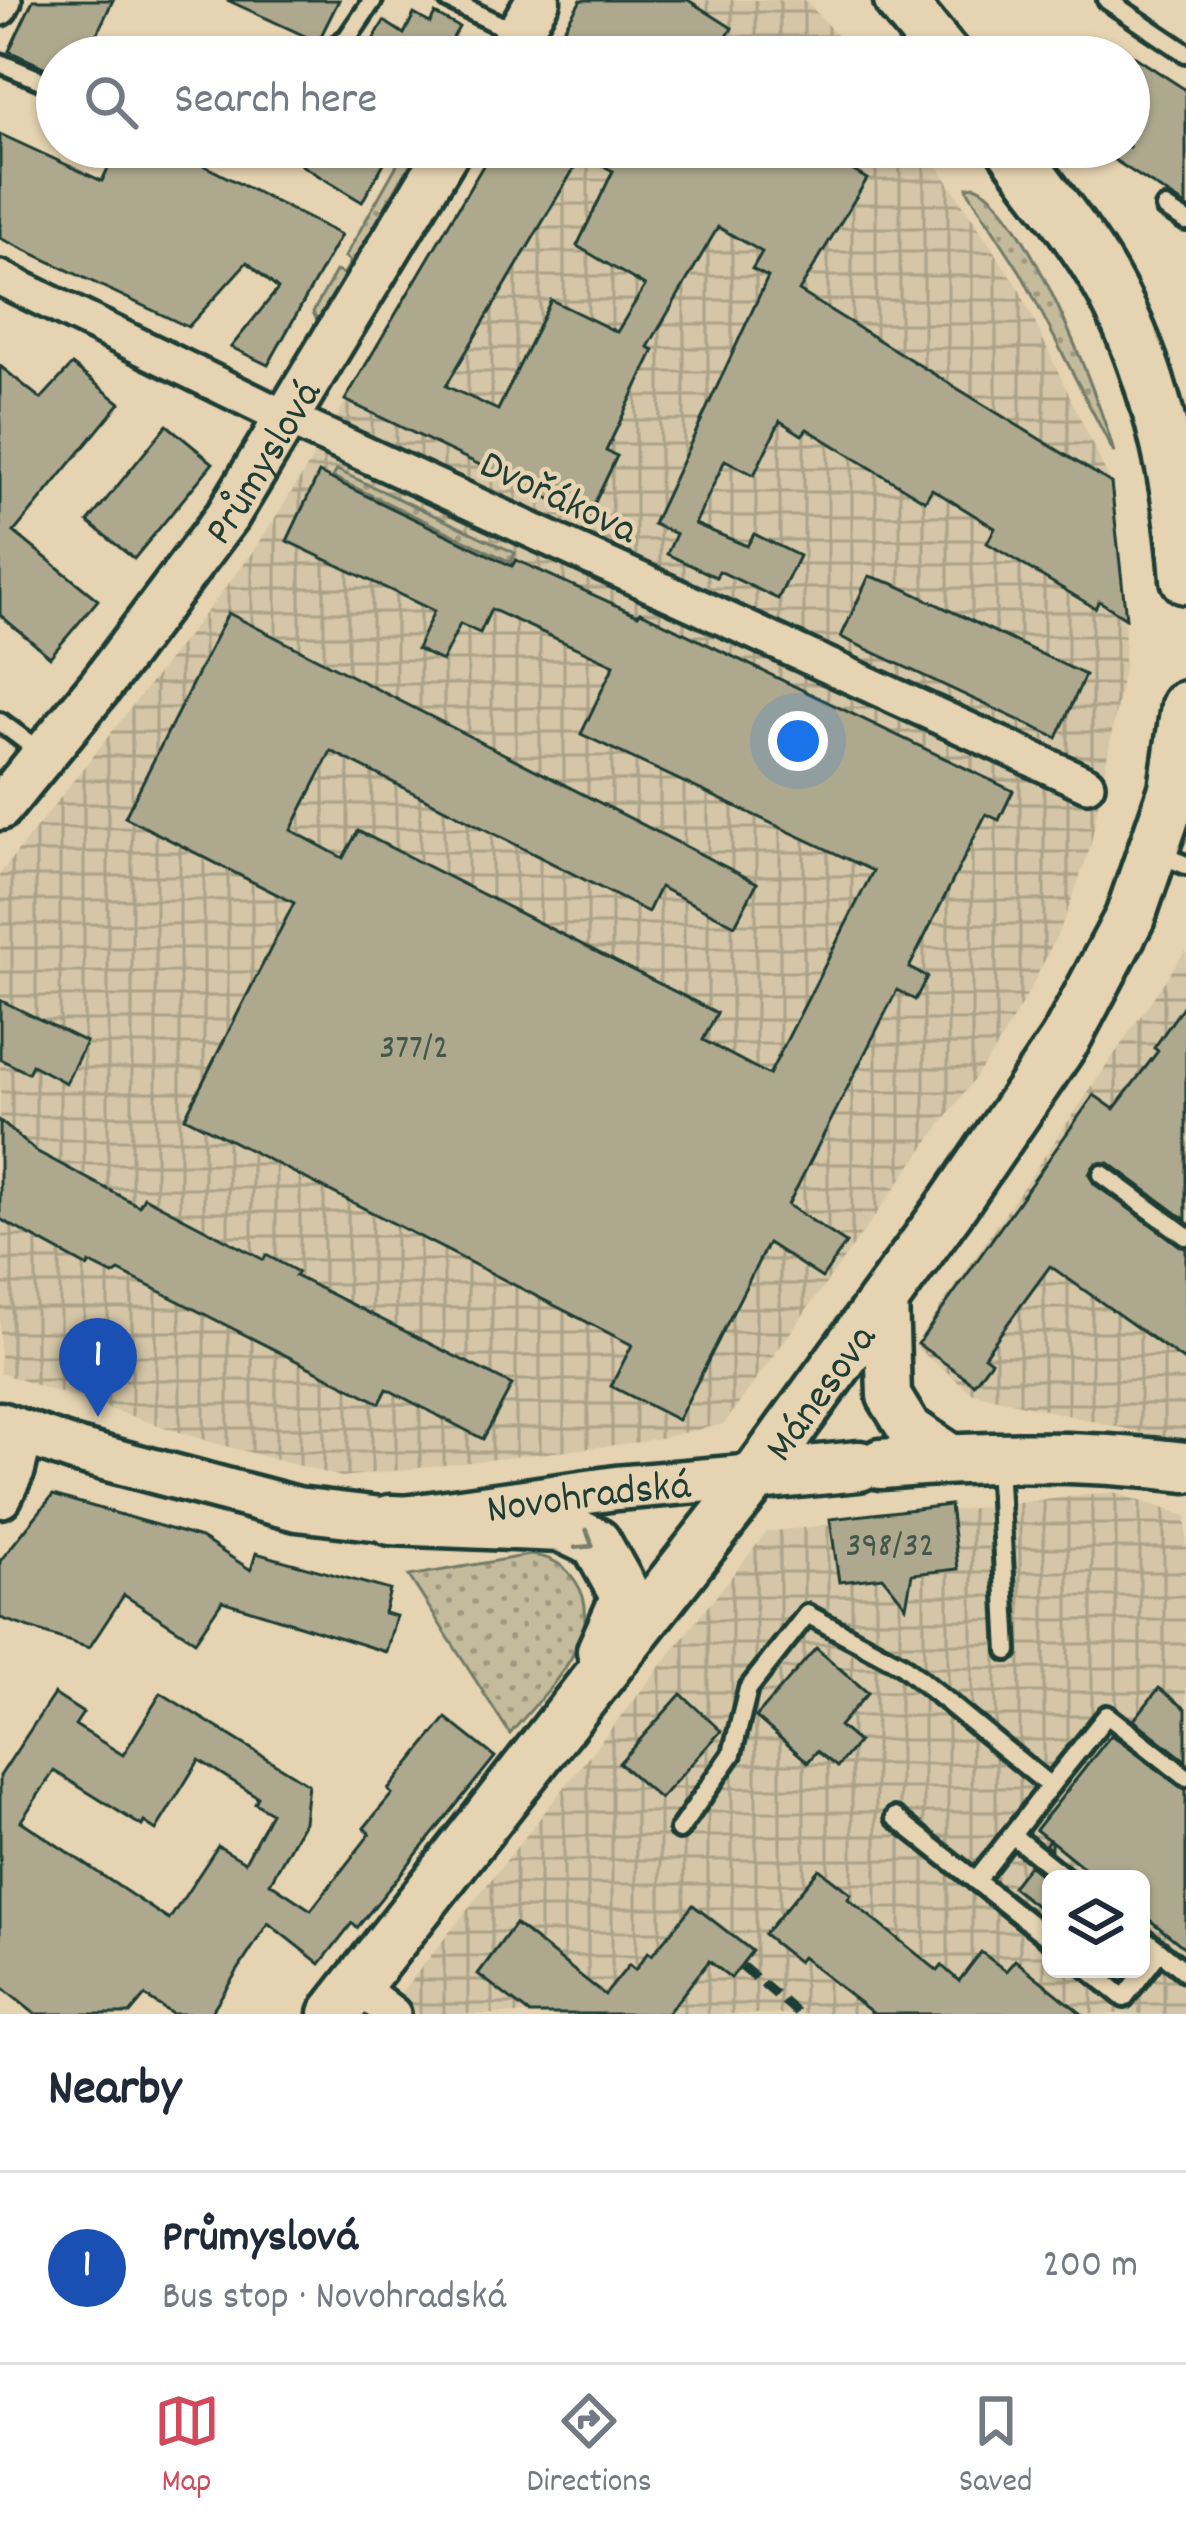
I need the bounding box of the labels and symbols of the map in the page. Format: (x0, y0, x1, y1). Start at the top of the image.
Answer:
street label: Průmyslová (193, 370, 340, 560)
street label: Dvořákova (468, 438, 647, 563)
your location (768, 711, 828, 771)
house number: 377/2 (379, 1024, 449, 1076)
street label: Mánesova (753, 1313, 895, 1476)
pin: 1 (59, 1318, 137, 1417)
street label: Novohradská (483, 1459, 694, 1543)
house number: 398/32 (846, 1522, 934, 1574)
one-way arrow (573, 1527, 595, 1549)

